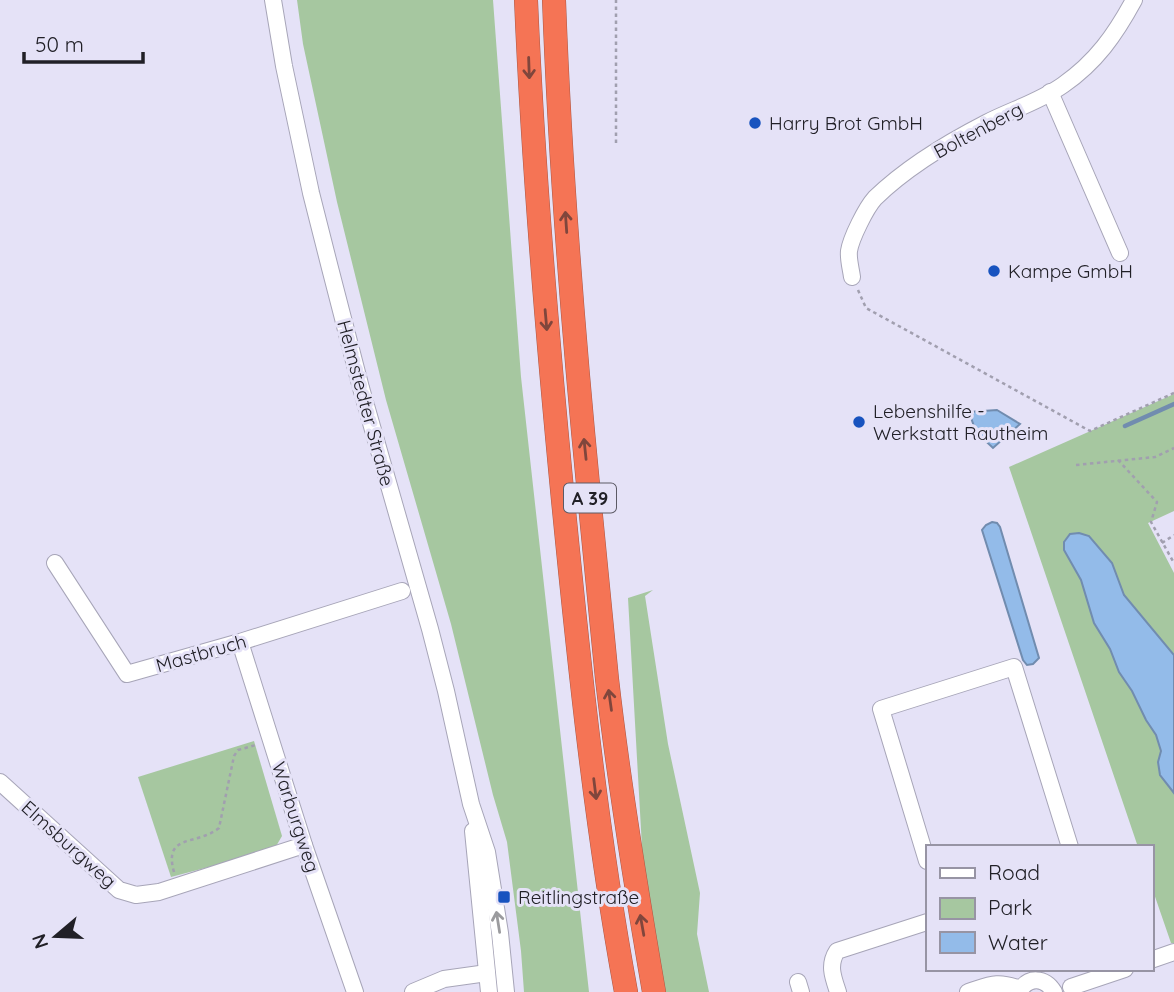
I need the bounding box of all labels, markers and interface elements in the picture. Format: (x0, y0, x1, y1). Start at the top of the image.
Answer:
scale bar (24, 21, 144, 65)
text: 50 m (35, 31, 84, 57)
one-way arrow (523, 56, 536, 79)
street label: Boltenberg (929, 97, 1027, 163)
place label: Harry Brot GmbH (769, 111, 923, 135)
marker: Harry Brot GmbH (747, 115, 763, 131)
one-way arrow (559, 211, 572, 234)
place label: Kampe GmbH (1008, 259, 1133, 283)
marker: Kampe GmbH (986, 263, 1002, 279)
one-way arrow (540, 308, 553, 330)
street label: Helmstedter Straße (332, 317, 400, 489)
place label: Lebenshilfe - Werkstatt Rautheim (873, 399, 1048, 445)
marker: Lebenshilfe - Werkstatt Rautheim (851, 414, 867, 430)
one-way arrow (578, 438, 591, 461)
road number: A 39 (564, 484, 616, 512)
street label: Mastbruch (153, 629, 249, 677)
one-way arrow (603, 689, 616, 711)
street label: Warburgweg (267, 759, 325, 875)
one-way arrow (588, 777, 601, 799)
street label: Elmsburgweg (17, 795, 121, 893)
legend (926, 845, 1153, 971)
text: Road (988, 859, 1040, 885)
place label: Reitlingstraße (518, 885, 639, 909)
marker: Reitlingstraße (496, 889, 512, 905)
text: Park (988, 894, 1032, 920)
north arrow (21, 901, 91, 971)
one-way arrow (492, 911, 505, 934)
one-way arrow (635, 914, 648, 937)
text: Water (988, 929, 1048, 955)
text: N (26, 931, 54, 952)

